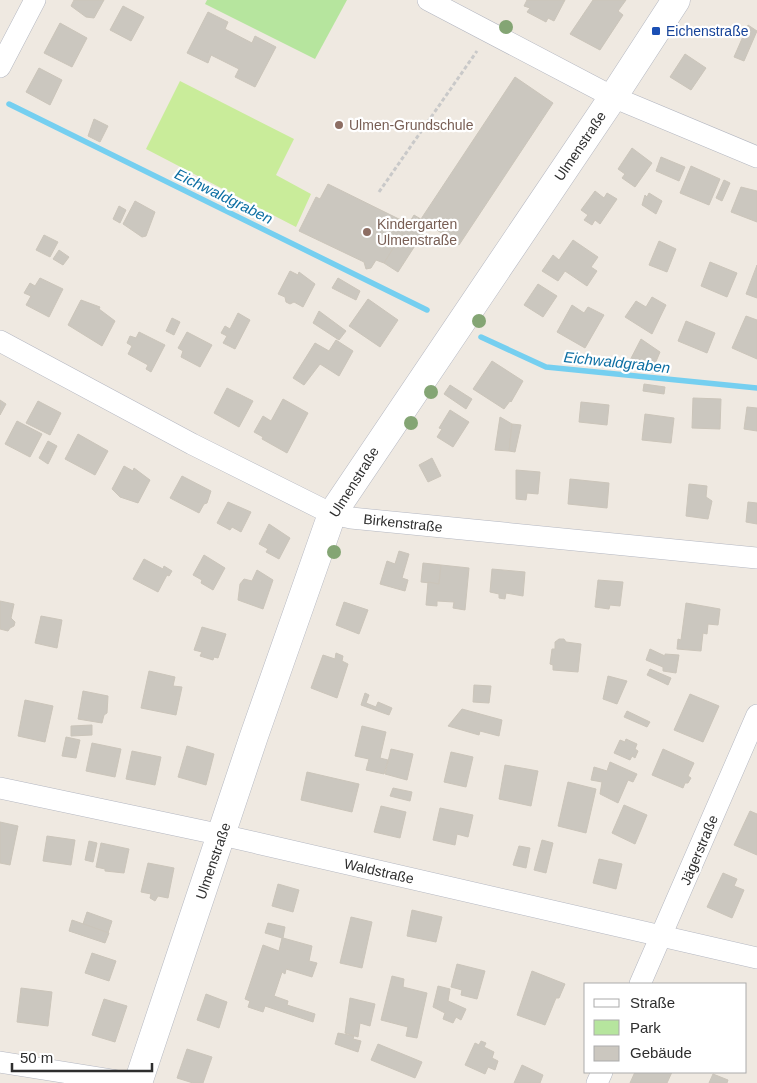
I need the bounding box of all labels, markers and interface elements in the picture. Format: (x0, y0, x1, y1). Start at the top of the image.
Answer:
place label: Eichenstraße (666, 23, 749, 39)
marker: Eichenstraße (650, 25, 662, 37)
street label: Ulmenstraße (551, 108, 609, 184)
place label: Ulmen-Grundschule (349, 117, 474, 133)
marker: Ulmen-Grundschule (333, 119, 345, 131)
water label: Eichwaldgraben (172, 165, 276, 227)
place label: Kindergarten Ulmenstraße (377, 216, 457, 248)
marker: Kindergarten Ulmenstraße (361, 226, 373, 238)
water label: Eichwaldgraben (563, 348, 671, 376)
street label: Ulmenstraße (326, 444, 382, 520)
street label: Birkenstraße (363, 511, 444, 535)
street label: Jägerstraße (677, 812, 721, 888)
street label: Ulmenstraße (192, 820, 234, 901)
street label: Waldstraße (343, 855, 416, 887)
legend (584, 983, 747, 1073)
text: Straße (630, 994, 675, 1011)
text: Park (630, 1019, 661, 1036)
scale bar (12, 1040, 152, 1072)
text: Gebäude (630, 1044, 692, 1061)
text: 50 m (20, 1049, 53, 1066)

